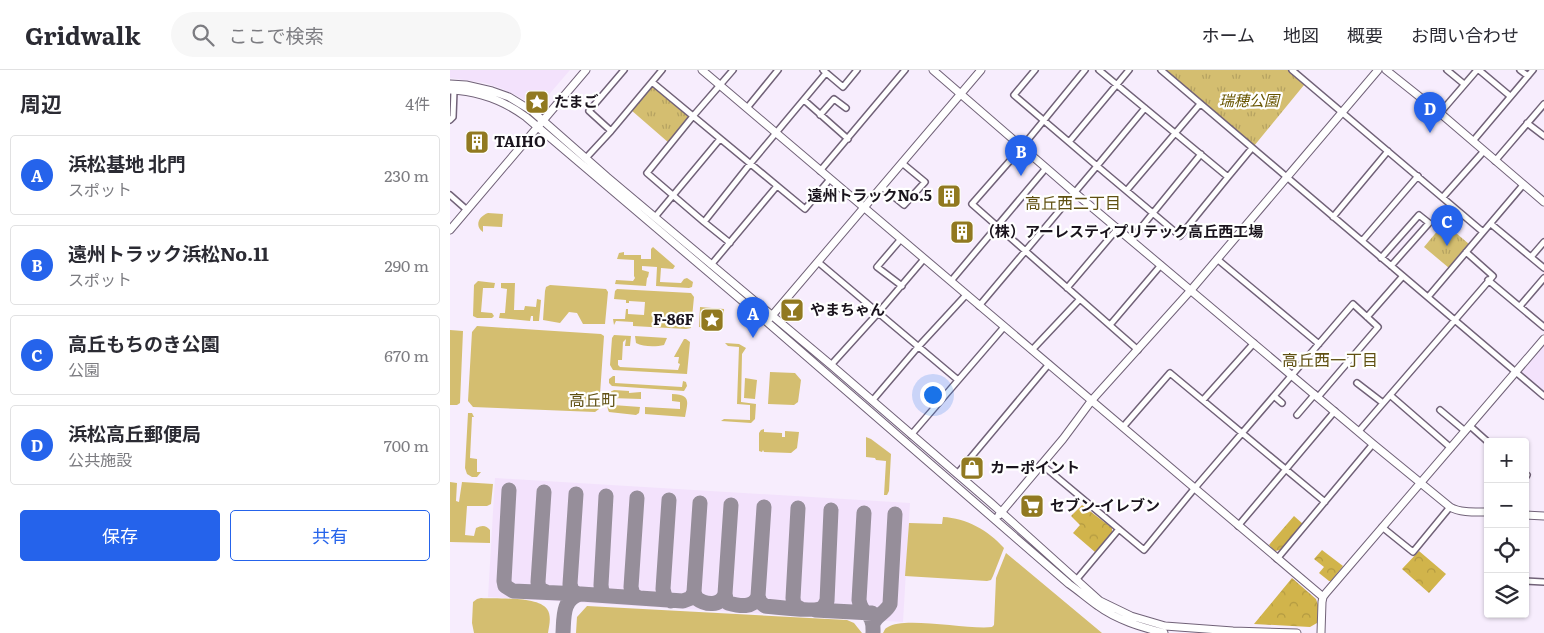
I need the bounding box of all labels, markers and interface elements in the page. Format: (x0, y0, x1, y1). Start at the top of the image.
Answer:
search box (171, 12, 521, 57)
text: Gridwalk (25, 17, 141, 52)
icon: search (189, 21, 217, 49)
text: ここで検索 (229, 21, 324, 49)
text: ホーム (1202, 21, 1255, 48)
text: 地図 (1283, 21, 1319, 48)
text: 概要 (1347, 21, 1383, 48)
text: お問い合わせ (1411, 21, 1519, 48)
text: 周辺 (20, 87, 62, 118)
park label: 瑞穂公園 (1219, 88, 1281, 111)
place icon: たまご (524, 89, 550, 115)
place label: たまご (554, 89, 599, 112)
text: 4件 (405, 91, 430, 115)
pin: D (1414, 92, 1446, 133)
building icon: TAIHO (464, 129, 490, 155)
place label: TAIHO (494, 129, 546, 152)
pin: B (1005, 135, 1037, 176)
text: 浜松基地 北門 (68, 149, 186, 177)
text: A (31, 163, 43, 187)
text: 230 m (384, 163, 429, 187)
text: スポット (68, 177, 132, 201)
place label: 遠州トラックNo.5 (808, 183, 932, 206)
building icon: 遠州トラックNo.5 (936, 183, 962, 209)
district label: 高丘西二丁目 (1025, 190, 1121, 214)
pin: C (1431, 205, 1463, 246)
building icon: （株）アーレスティプリテック高丘西工場 (949, 219, 975, 245)
place label: （株）アーレスティプリテック高丘西工場 (980, 219, 1263, 242)
text: 遠州トラック浜松No.11 (68, 239, 269, 267)
text: B (31, 253, 43, 277)
text: 290 m (385, 253, 429, 277)
text: スポット (68, 267, 132, 291)
pin: A (737, 297, 769, 338)
bar icon: やまちゃん (779, 297, 805, 323)
place label: やまちゃん (810, 297, 885, 320)
place label: F-86F (653, 307, 694, 330)
place icon: F-86F (699, 307, 725, 333)
text: 高丘もちのき公園 (68, 329, 219, 357)
text: C (31, 343, 43, 367)
text: 670 m (384, 343, 429, 367)
district label: 高丘西一丁目 (1282, 347, 1378, 371)
text: 公園 (68, 357, 100, 381)
your location (920, 382, 946, 408)
district label: 高丘町 (569, 387, 617, 411)
text: 浜松高丘郵便局 (68, 419, 201, 447)
text: D (31, 433, 43, 457)
text: 700 m (384, 433, 429, 457)
map controls (1484, 438, 1529, 618)
button: + (1484, 438, 1529, 483)
text: 公共施設 (68, 447, 132, 471)
shop icon: カーポイント (959, 455, 985, 481)
place label: カーポイント (990, 455, 1080, 478)
button: − (1484, 483, 1529, 528)
supermarket icon: セブン-イレブン (1019, 493, 1045, 519)
place label: セブン-イレブン (1050, 493, 1160, 516)
button: 保存 (20, 510, 220, 561)
button: 共有 (230, 510, 430, 561)
button: locate (1484, 528, 1529, 573)
button: layers (1484, 573, 1529, 618)

